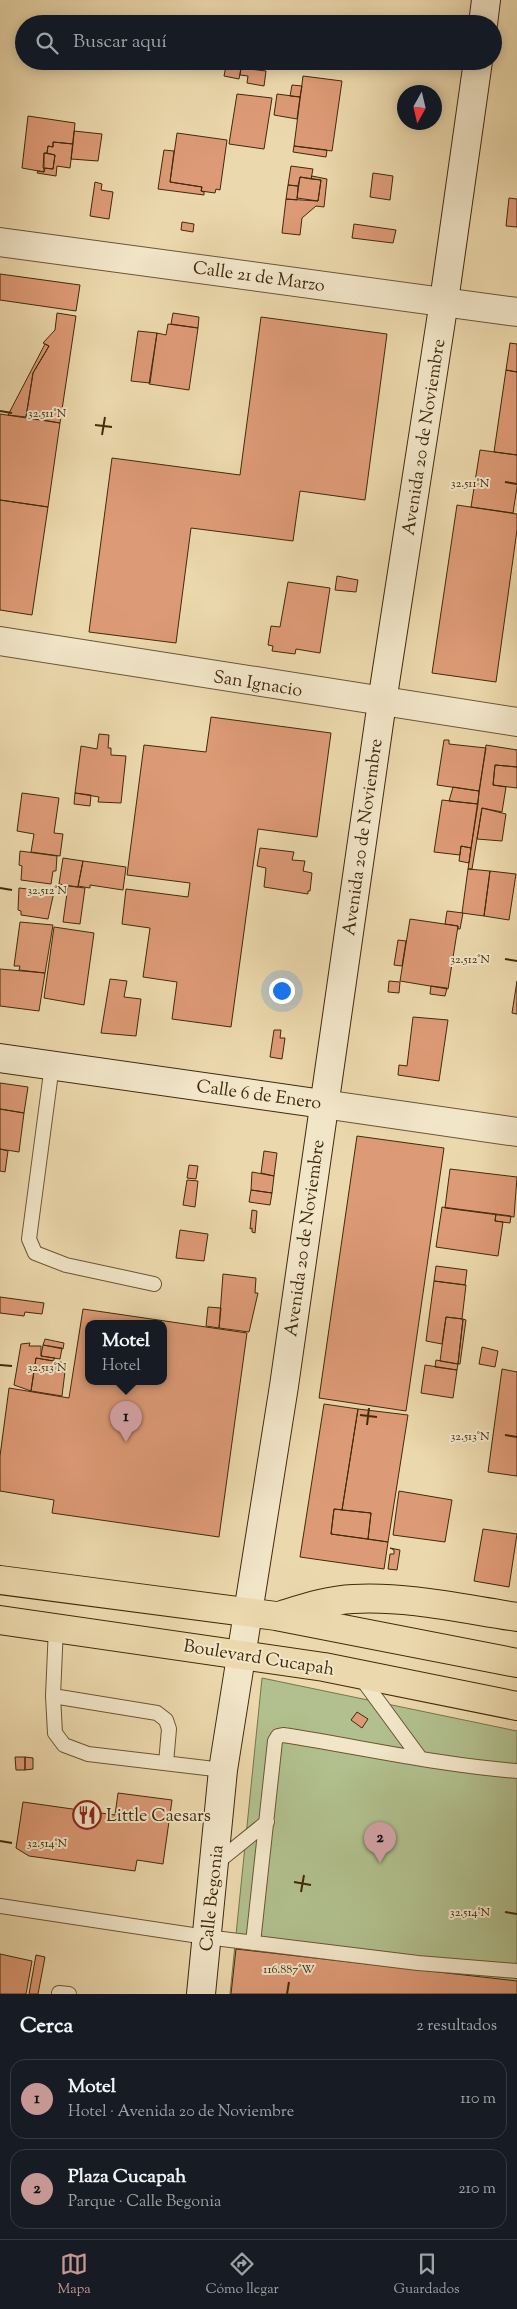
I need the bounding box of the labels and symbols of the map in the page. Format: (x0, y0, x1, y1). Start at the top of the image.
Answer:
north arrow (397, 85, 442, 130)
street label: Calle 21 de Marzo (191, 256, 327, 300)
street label: Avenida 20 de Noviembre (397, 337, 453, 538)
text: 32.511°N (28, 405, 67, 423)
text: 32.511°N (451, 475, 490, 493)
street label: San Ignacio (211, 665, 304, 705)
street label: Avenida 20 de Noviembre (337, 737, 391, 938)
text: 32.512°N (27, 882, 67, 900)
text: 32.512°N (450, 951, 490, 969)
your location (269, 978, 295, 1004)
street label: Calle 6 de Enero (195, 1074, 323, 1118)
street label: Avenida 20 de Noviembre (279, 1138, 333, 1339)
text: 32.513°N (27, 1359, 67, 1377)
pin: 1 (110, 1401, 142, 1442)
text: 32.513°N (450, 1428, 490, 1446)
street label: Boulevard Cucapah (181, 1634, 336, 1684)
restaurant icon: Little Caesars (72, 1800, 102, 1830)
place label: Little Caesars (106, 1804, 211, 1830)
pin: 2 (364, 1822, 396, 1863)
text: 32.514°N (27, 1835, 68, 1853)
street label: Calle Begonia (194, 1844, 232, 1953)
text: 32.514°N (450, 1904, 491, 1922)
text: 116.887°W (263, 1961, 315, 1979)

